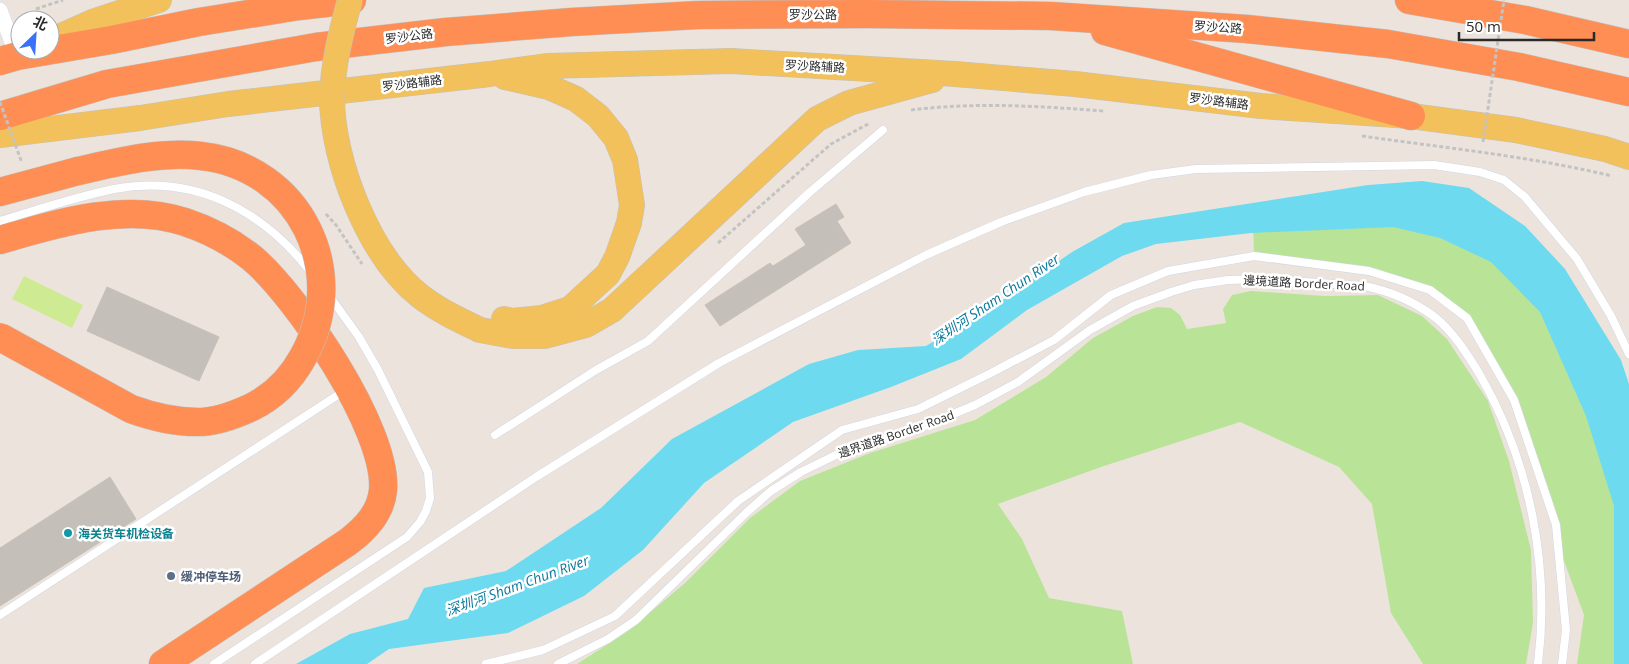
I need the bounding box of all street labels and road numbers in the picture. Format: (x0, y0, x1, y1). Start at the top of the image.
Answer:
street label: 罗沙公路 (789, 6, 837, 23)
street label: 罗沙公路 (1193, 17, 1243, 37)
street label: 罗沙公路 (384, 25, 434, 47)
street label: 罗沙路辅路 (785, 56, 845, 76)
street label: 罗沙路辅路 (381, 71, 443, 95)
street label: 罗沙路辅路 (1188, 89, 1250, 113)
street label: 邊境道路 Border Road (1243, 271, 1365, 295)
street label: 邊界道路 Border Road (836, 406, 956, 462)

